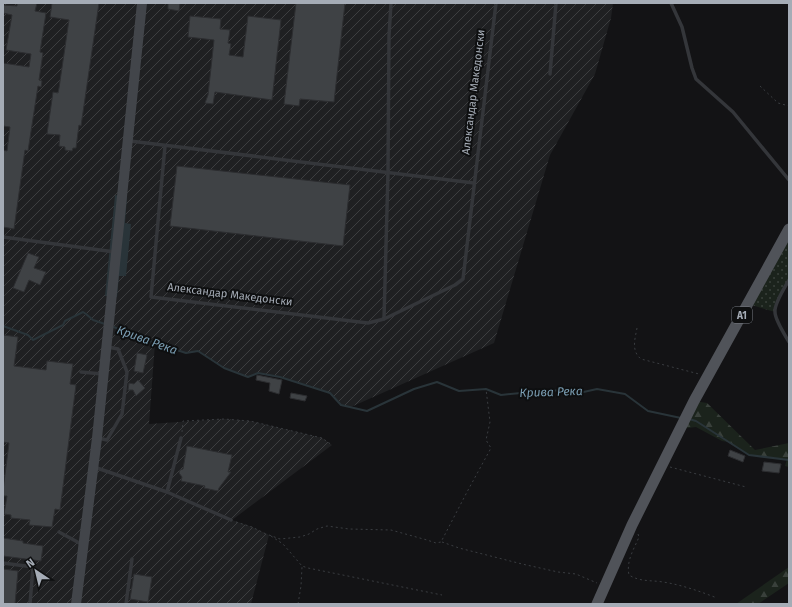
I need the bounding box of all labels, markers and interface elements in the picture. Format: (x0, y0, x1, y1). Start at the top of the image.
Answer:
street label: Александар Македонски (459, 29, 488, 155)
street label: Александар Македонски (167, 280, 293, 309)
road number: A1 (732, 307, 752, 323)
water label: Крива Река (115, 323, 179, 357)
water label: Крива Река (519, 384, 583, 400)
north arrow (16, 551, 56, 591)
text: N (24, 556, 37, 571)

